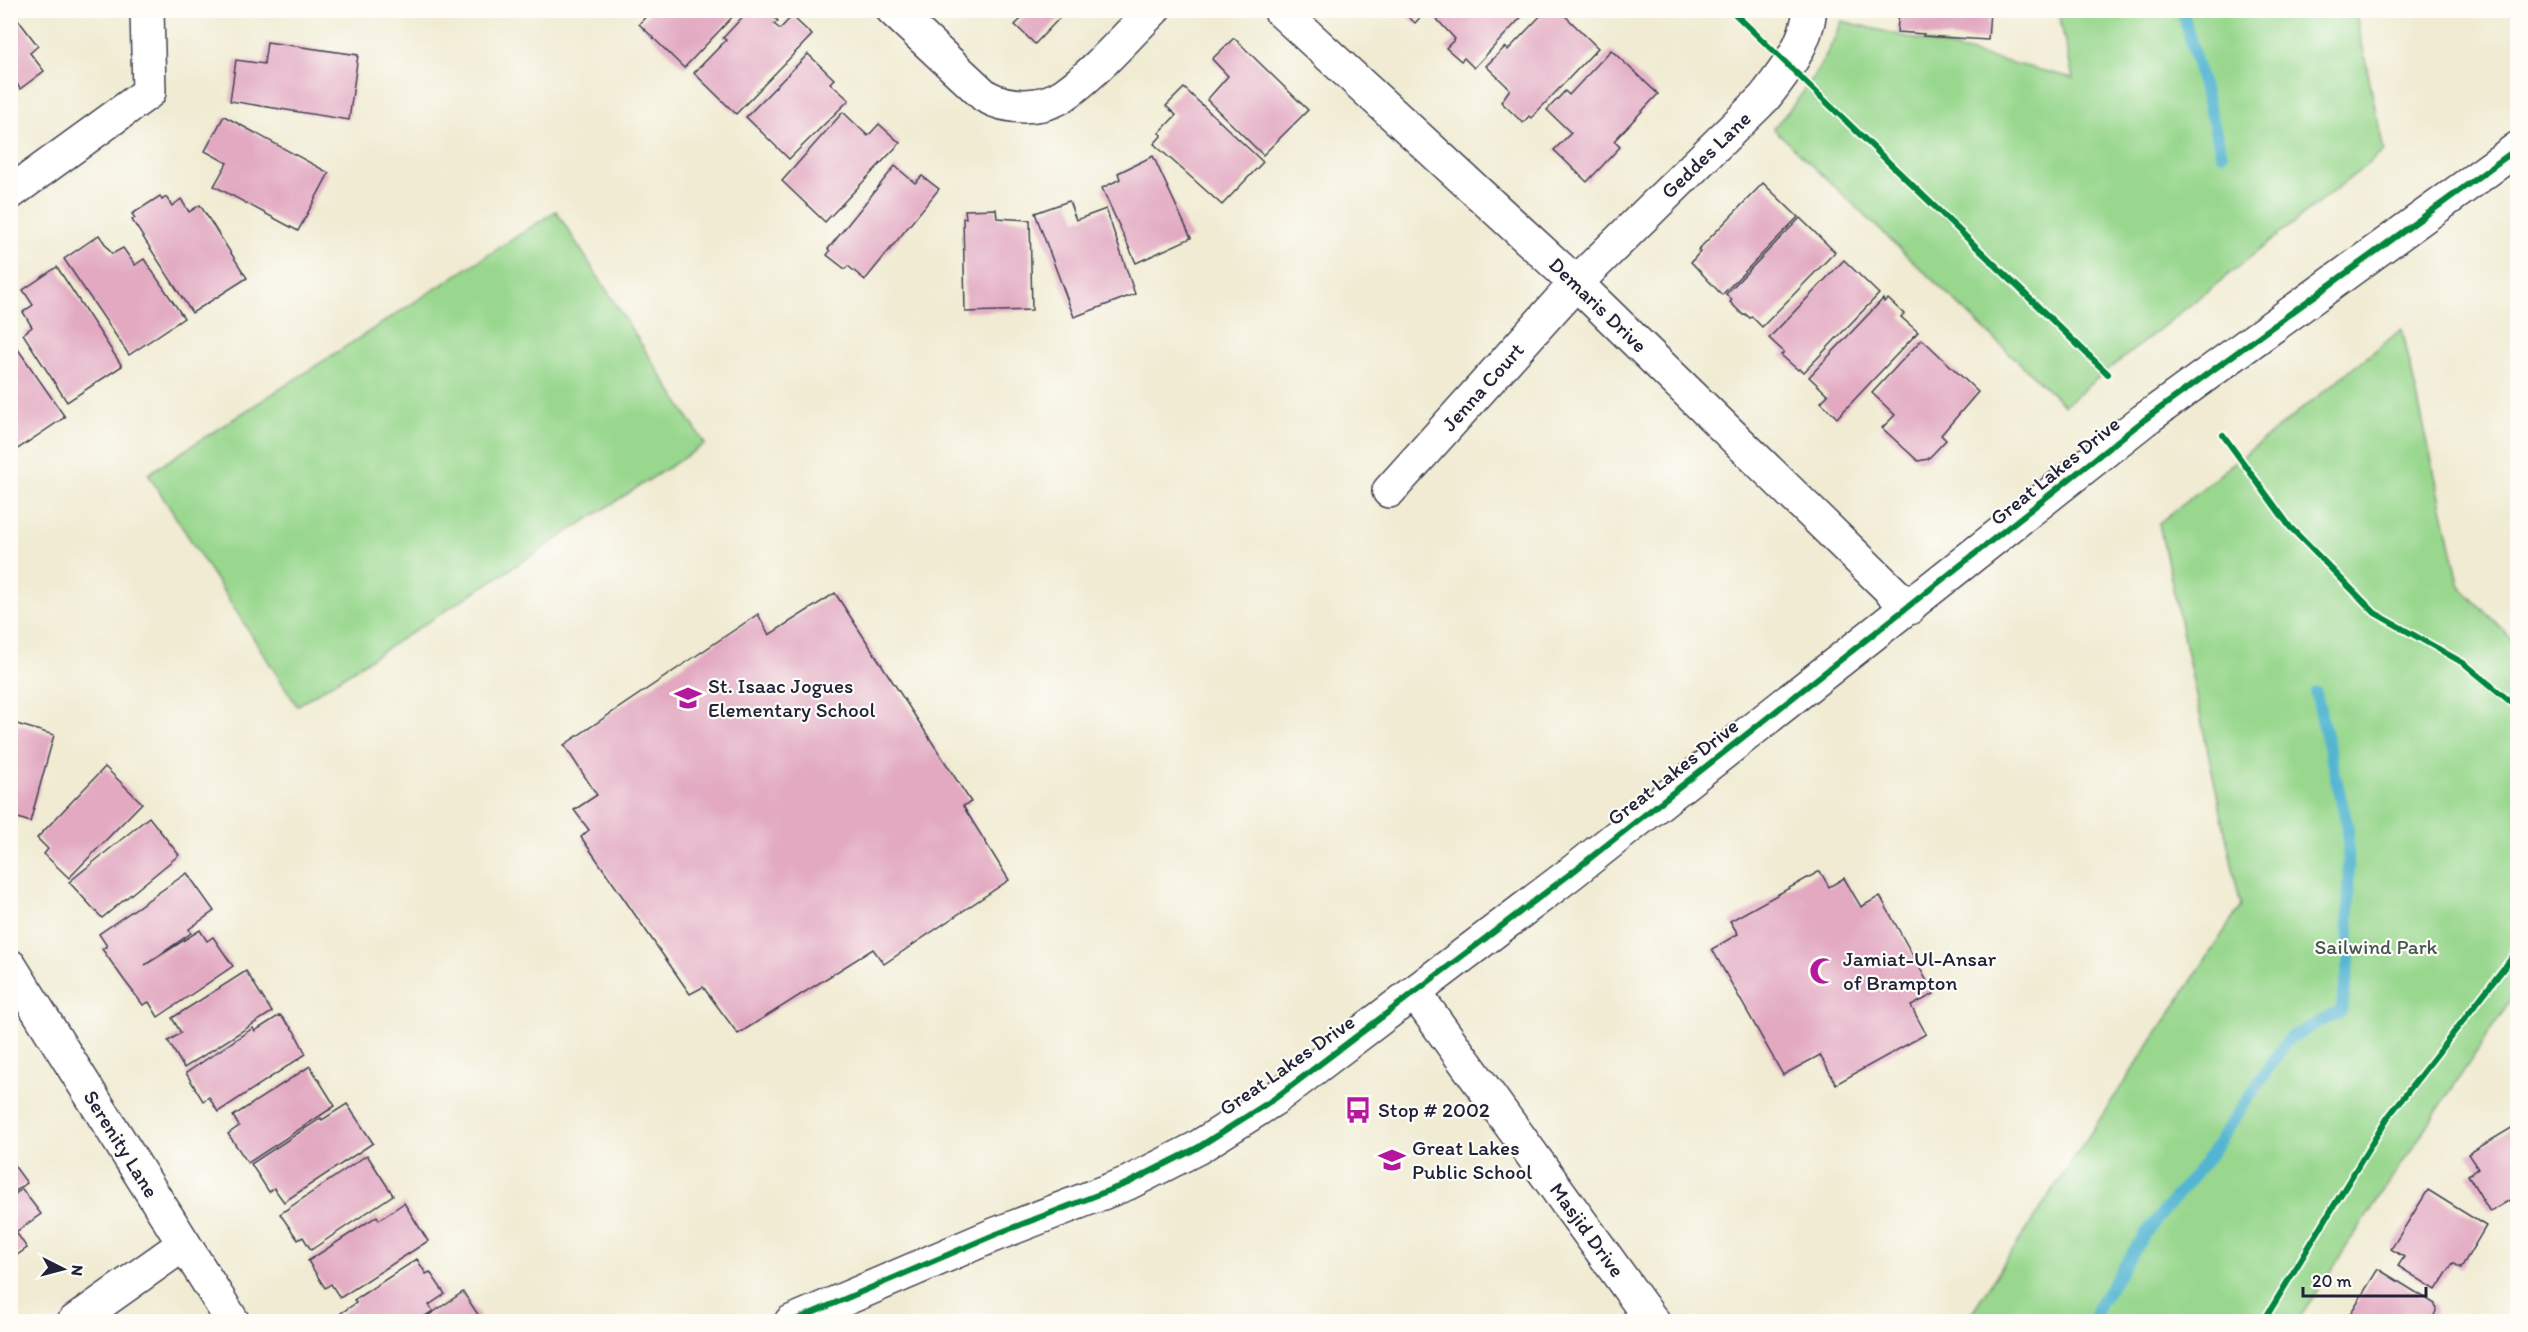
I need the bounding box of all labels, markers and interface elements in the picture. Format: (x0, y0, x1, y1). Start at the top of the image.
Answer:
street label: Geddes Lane (1656, 106, 1756, 204)
street label: Demaris Drive (1544, 252, 1653, 358)
street label: Jenna Court (1436, 337, 1529, 436)
street label: Great Lakes Drive (1985, 411, 2124, 530)
place label: St. Isaac Jogues Elementary School (708, 673, 876, 722)
school or university icon: St. Isaac Jogues Elementary School (673, 683, 703, 713)
street label: Great Lakes Drive (1602, 713, 1743, 830)
park label: Sailwind Park (2315, 934, 2438, 959)
place label: Jamiat-Ul-Ansar of Brampton (1843, 946, 1997, 995)
mosque icon: Jamiat-Ul-Ansar of Brampton (1808, 956, 1838, 986)
street label: Great Lakes Drive (1214, 1009, 1359, 1120)
street label: Serenity Lane (79, 1085, 164, 1202)
bus stop icon: Stop # 2002 (1343, 1095, 1373, 1125)
place label: Stop # 2002 (1378, 1097, 1490, 1122)
place label: Great Lakes Public School (1412, 1135, 1532, 1184)
school or university icon: Great Lakes Public School (1377, 1145, 1407, 1175)
street label: Masjid Drive (1545, 1178, 1630, 1282)
north arrow (33, 1239, 93, 1299)
scale bar (2303, 1260, 2426, 1298)
text: N (67, 1264, 87, 1277)
text: 20 m (2312, 1270, 2352, 1292)

